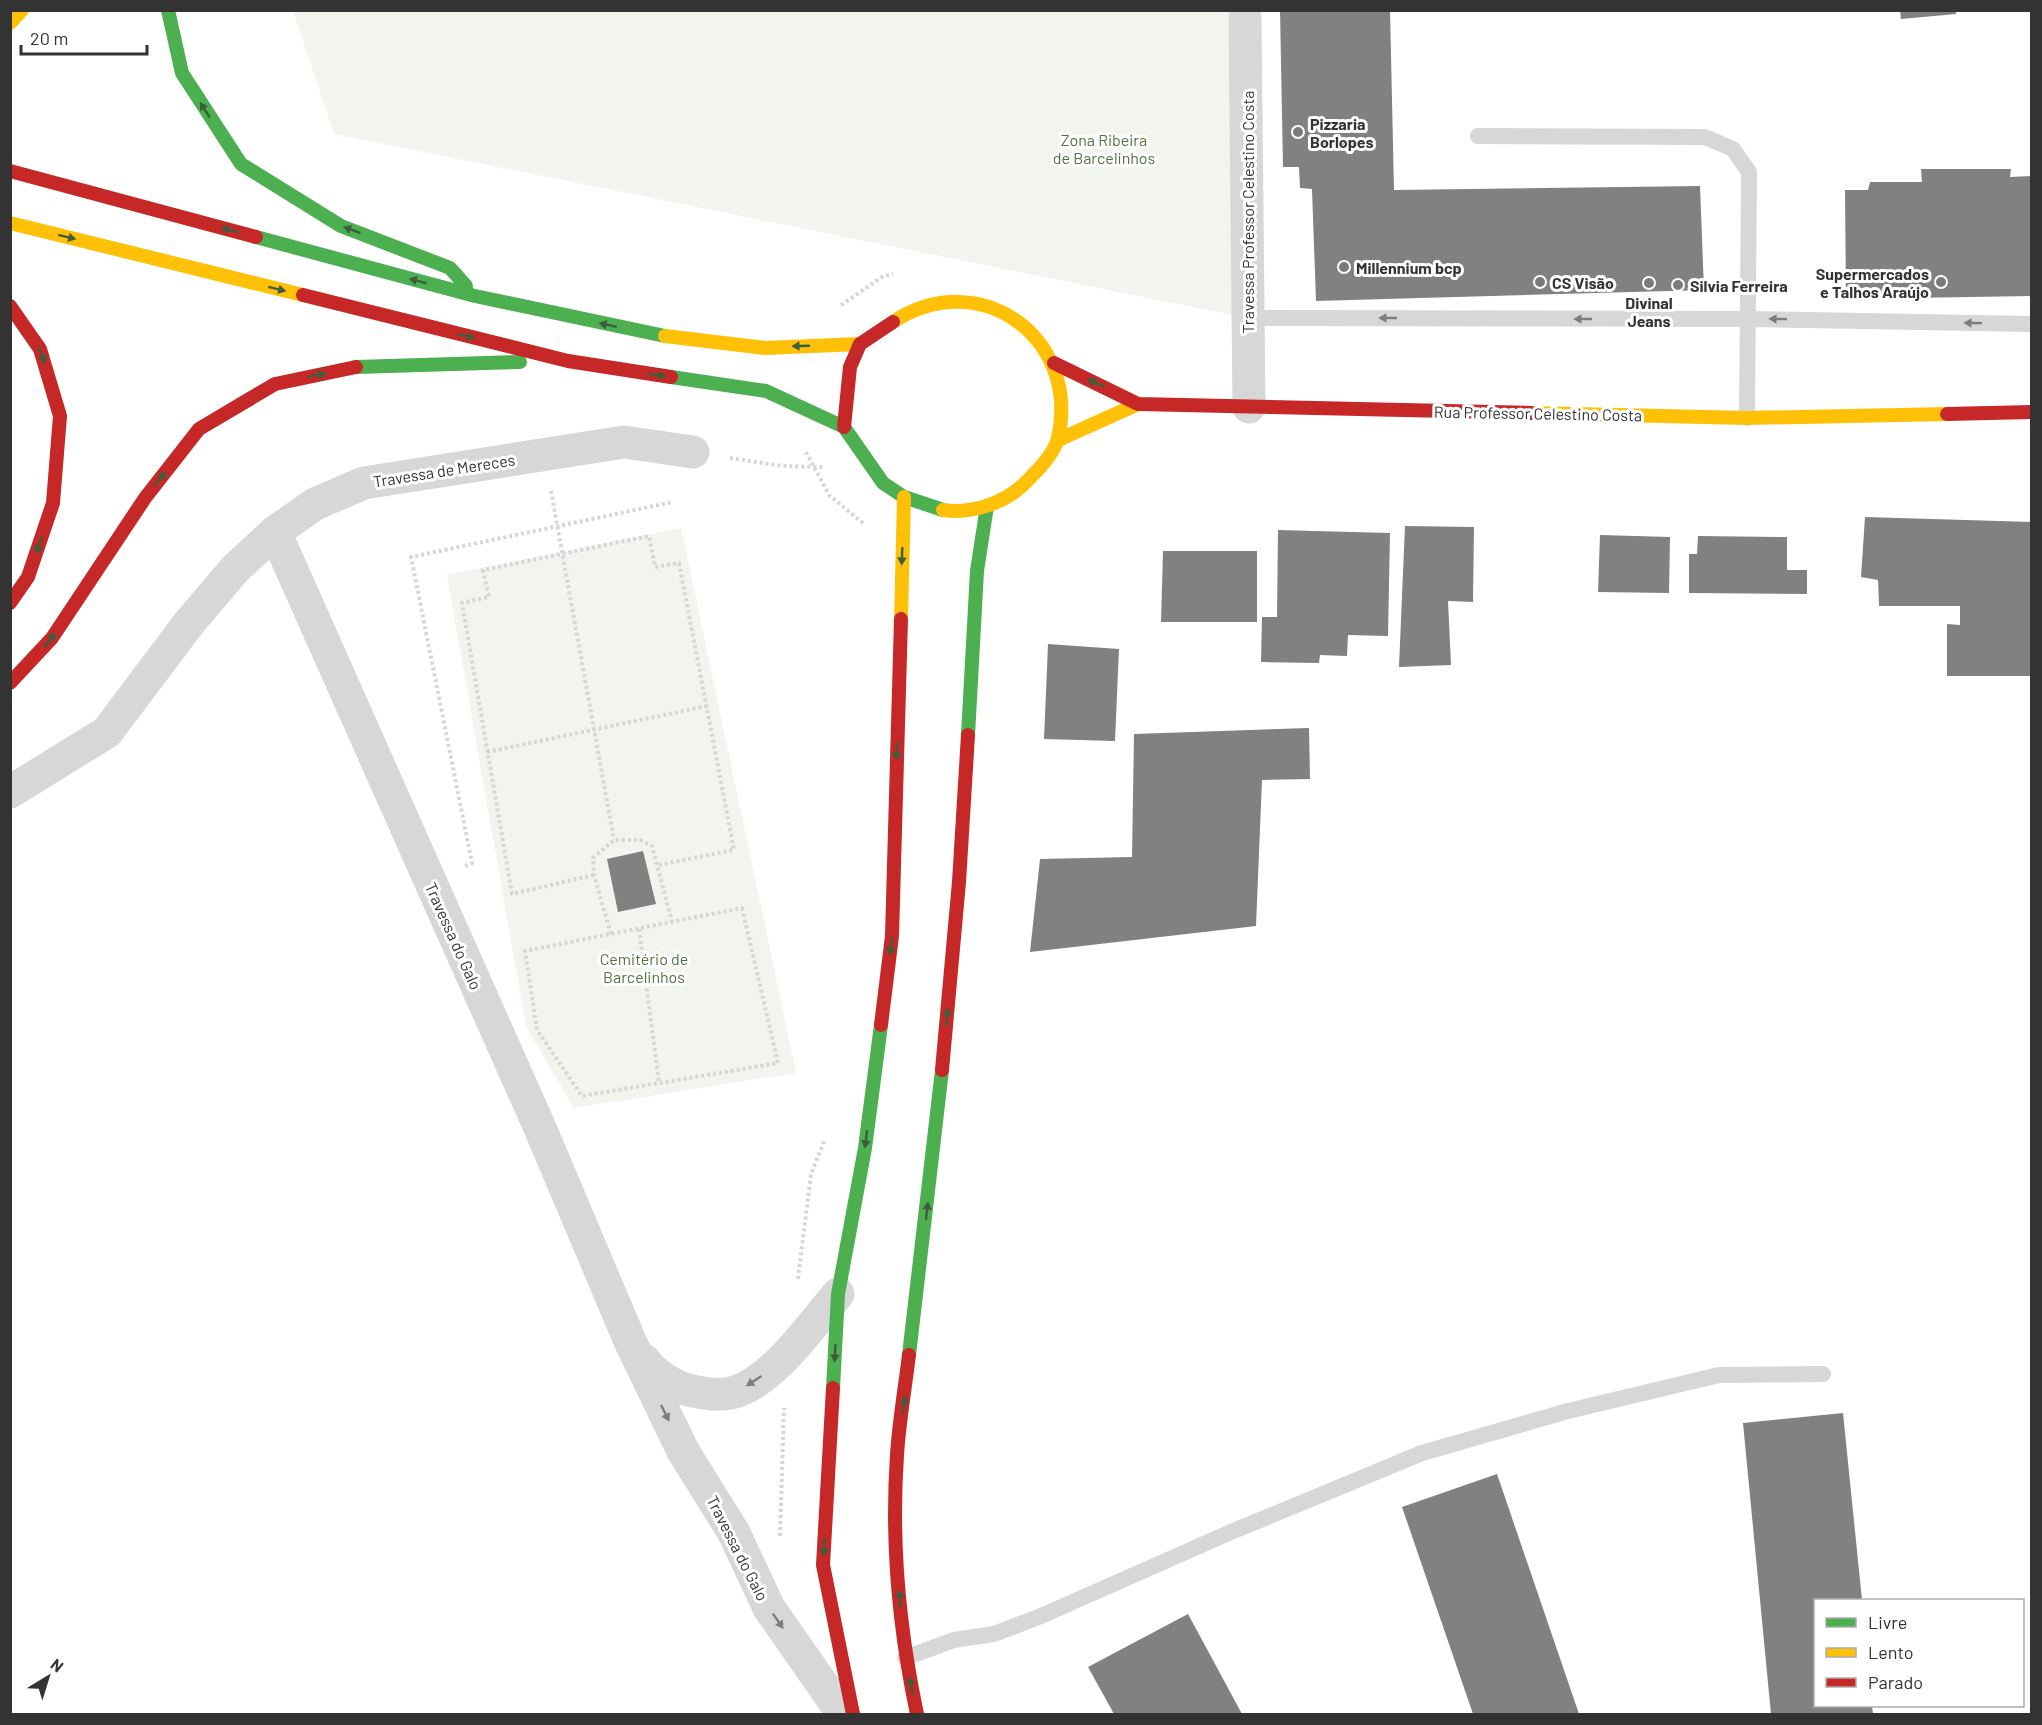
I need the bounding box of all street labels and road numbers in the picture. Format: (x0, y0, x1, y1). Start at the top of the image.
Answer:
street label: Travessa Professor Celestino Costa (1238, 91, 1257, 333)
street label: Rua Professor Celestino Costa (1434, 402, 1642, 424)
street label: Travessa de Mereces (372, 449, 516, 491)
street label: Travessa do Galo (422, 879, 486, 993)
street label: Travessa do Galo (703, 1492, 773, 1604)

